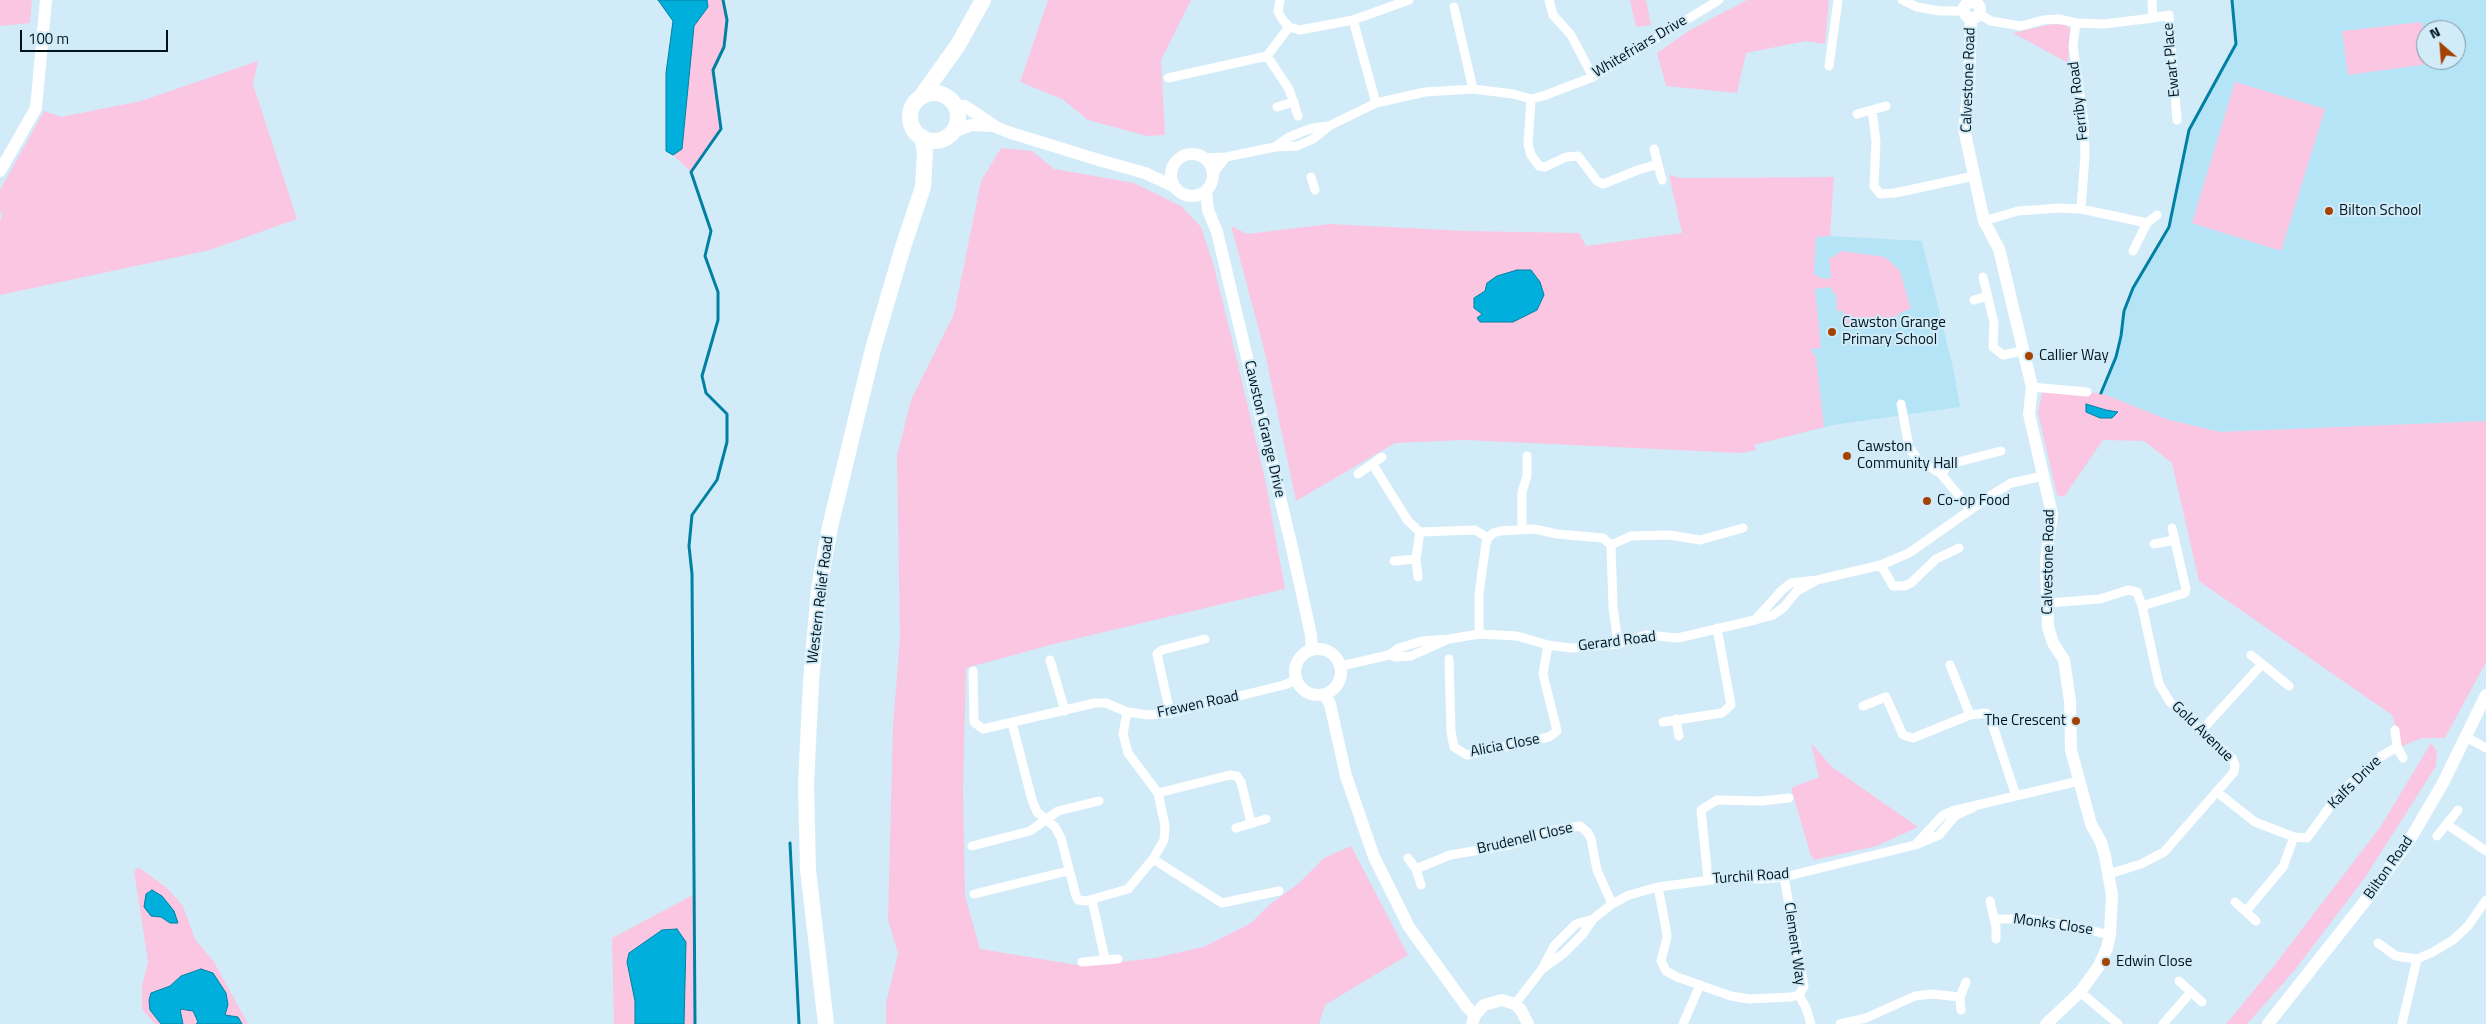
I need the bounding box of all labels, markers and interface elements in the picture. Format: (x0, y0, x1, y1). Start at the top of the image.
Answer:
street label: Whitefriars Drive (1590, 12, 1690, 82)
scale bar (22, 20, 170, 52)
north arrow (2416, 20, 2466, 70)
text: N (2425, 21, 2443, 44)
street label: Ewart Place (2160, 22, 2184, 98)
text: 100 m (28, 27, 69, 50)
street label: Calvestone Road (1958, 27, 1980, 133)
street label: Ferriby Road (2065, 60, 2093, 142)
place label: Bilton School (2339, 202, 2422, 220)
marker: Bilton School (2323, 205, 2335, 217)
place label: Cawston Grange Primary School (1842, 314, 1946, 349)
marker: Cawston Grange Primary School (1826, 326, 1838, 338)
place label: Callier Way (2039, 347, 2109, 365)
marker: Callier Way (2023, 350, 2035, 362)
street label: Cawston Grange Drive (1239, 359, 1289, 499)
place label: Cawston Community Hall (1857, 438, 1958, 473)
marker: Cawston Community Hall (1841, 450, 1853, 462)
place label: Co-op Food (1937, 492, 2010, 510)
marker: Co-op Food (1921, 495, 1933, 507)
street label: Calvestone Road (2039, 509, 2059, 615)
street label: Western Relief Road (804, 535, 838, 665)
street label: Gerard Road (1577, 628, 1657, 656)
street label: Frewen Road (1156, 688, 1240, 722)
street label: Gold Avenue (2167, 698, 2237, 766)
place label: The Crescent (1984, 712, 2066, 730)
marker: The Crescent (2070, 715, 2082, 727)
street label: Alicia Close (1469, 730, 1541, 762)
street label: Kalfs Drive (2325, 753, 2385, 813)
street label: Brudenell Close (1475, 819, 1575, 859)
street label: Bilton Road (2361, 833, 2417, 903)
street label: Turchil Road (1712, 865, 1790, 889)
street label: Clement Way (1779, 901, 1809, 987)
street label: Monks Close (2012, 911, 2094, 939)
place label: Edwin Close (2116, 953, 2192, 971)
marker: Edwin Close (2100, 956, 2112, 968)

